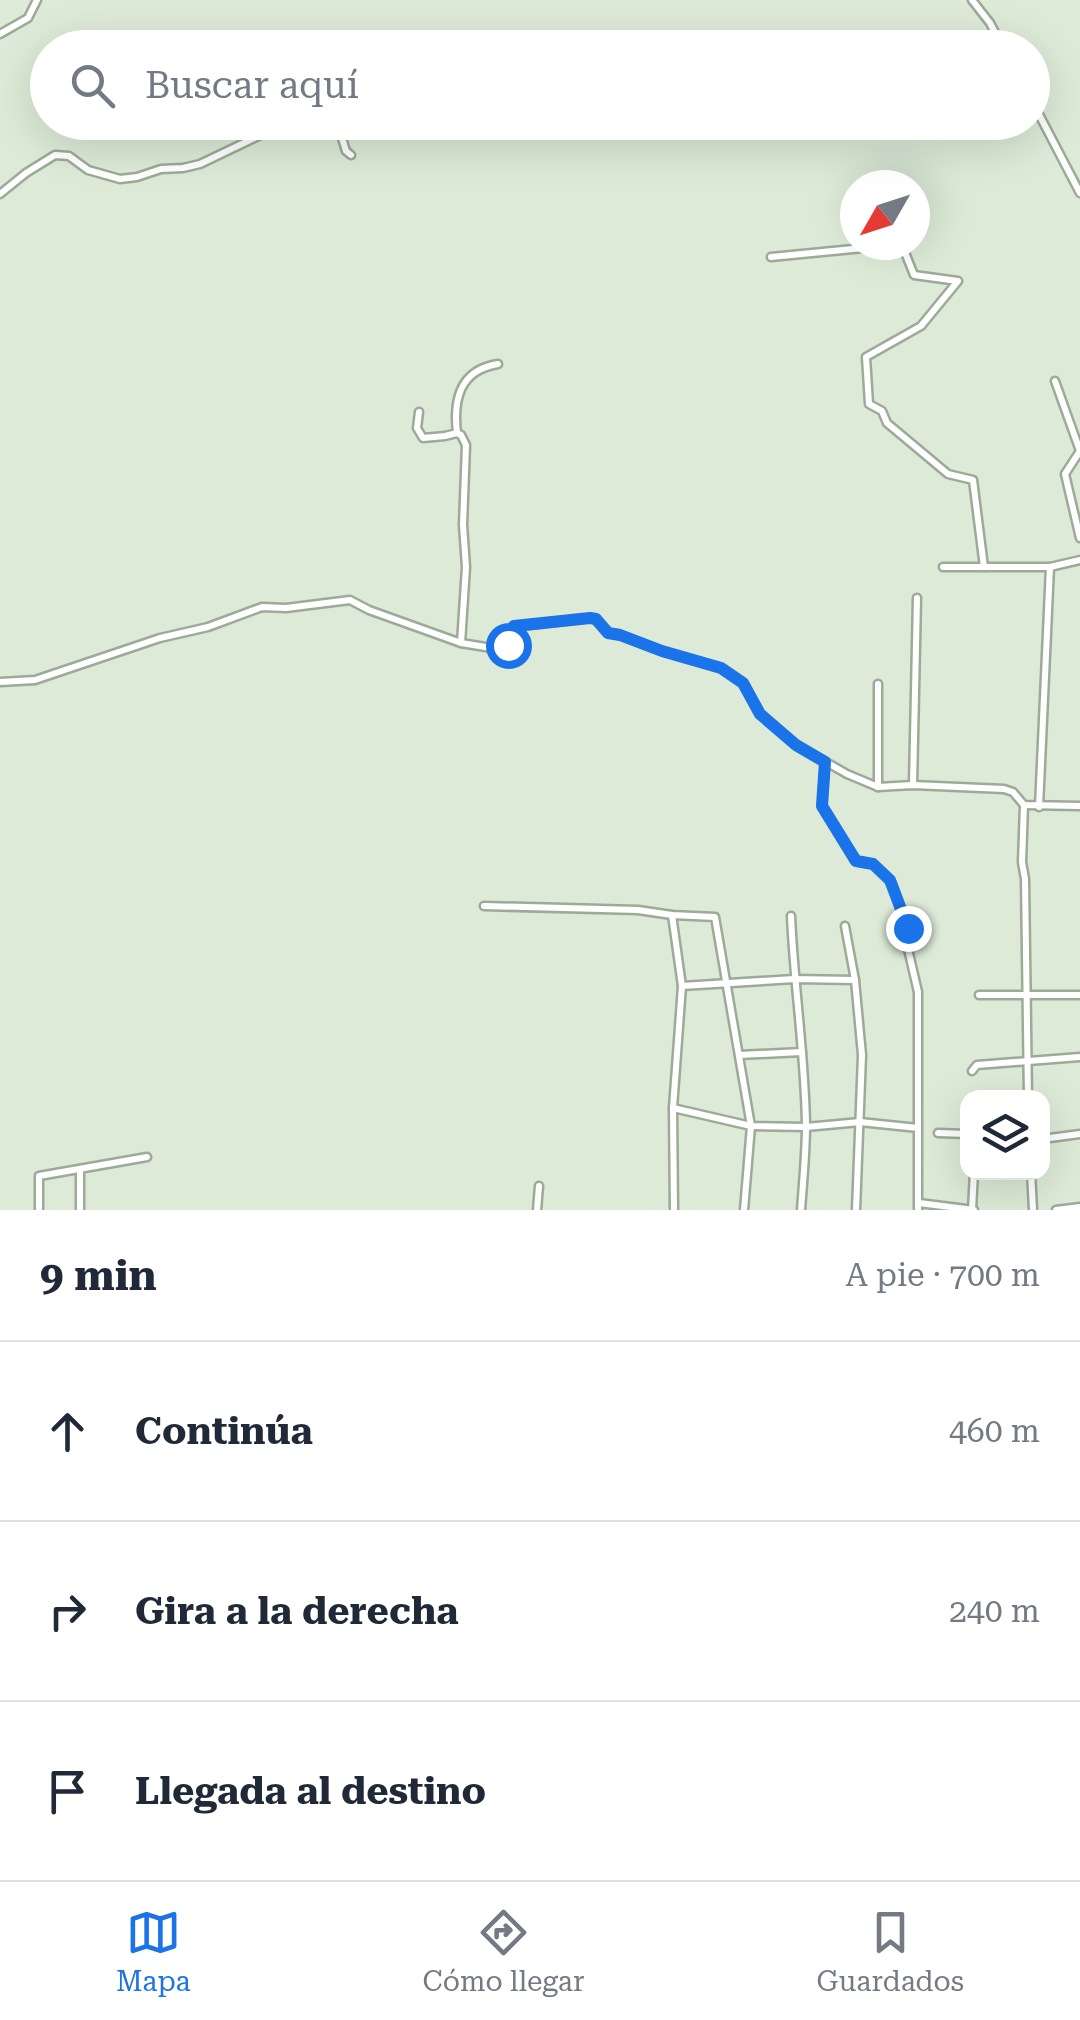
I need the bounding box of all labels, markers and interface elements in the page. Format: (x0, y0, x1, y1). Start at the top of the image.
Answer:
search box (30, 30, 1050, 140)
icon: search (65, 58, 120, 113)
text: Buscar aquí (145, 63, 359, 107)
north arrow (840, 170, 930, 260)
route start (486, 623, 532, 669)
route end (886, 906, 932, 952)
map controls (960, 1090, 1050, 1180)
button: layers (960, 1090, 1050, 1180)
text: 9 min (40, 1251, 157, 1300)
text: A pie · 700 m (846, 1256, 1040, 1294)
icon: ahead (40, 1404, 95, 1459)
text: Continúa (135, 1409, 313, 1453)
text: 460 m (949, 1412, 1040, 1450)
icon: right (40, 1584, 95, 1639)
text: Gira a la derecha (135, 1589, 459, 1633)
text: 240 m (949, 1592, 1040, 1630)
icon: arrive (40, 1764, 95, 1819)
text: Llegada al destino (135, 1769, 486, 1813)
tab: Mapa (116, 1905, 191, 1998)
tab: Cómo llegar (423, 1905, 585, 1998)
tab: Guardados (816, 1905, 964, 1998)

